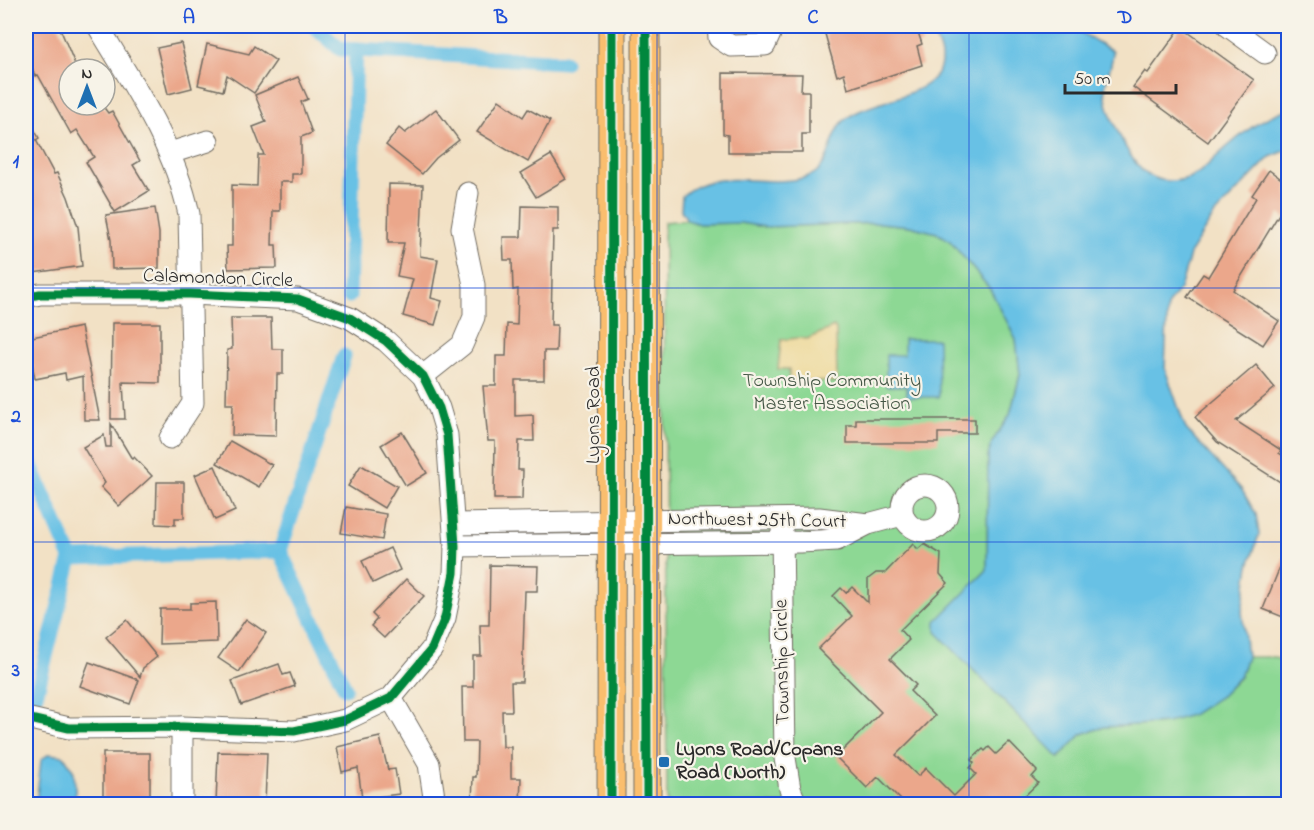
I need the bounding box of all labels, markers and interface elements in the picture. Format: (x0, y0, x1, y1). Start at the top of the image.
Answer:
text: A (183, 4, 195, 33)
text: B (493, 4, 508, 33)
text: C (808, 4, 819, 33)
text: D (1117, 4, 1132, 33)
north arrow (57, 57, 117, 117)
scale bar (1065, 57, 1176, 95)
text: N (82, 62, 93, 86)
text: 50 m (1074, 67, 1111, 93)
text: 1 (13, 148, 20, 177)
street label: Calamondon Circle (142, 262, 294, 296)
street label: Lyons Road (580, 366, 609, 464)
park label: Township Community Master Association (743, 367, 921, 419)
text: 2 (10, 403, 21, 432)
street label: Northwest 25th Court (667, 505, 847, 537)
street label: Township Circle (767, 599, 799, 725)
text: 3 (11, 657, 20, 686)
place label: Lyons Road/Copans Road (North) (676, 736, 843, 788)
marker: Lyons Road/Copans Road (North) (657, 755, 671, 769)

